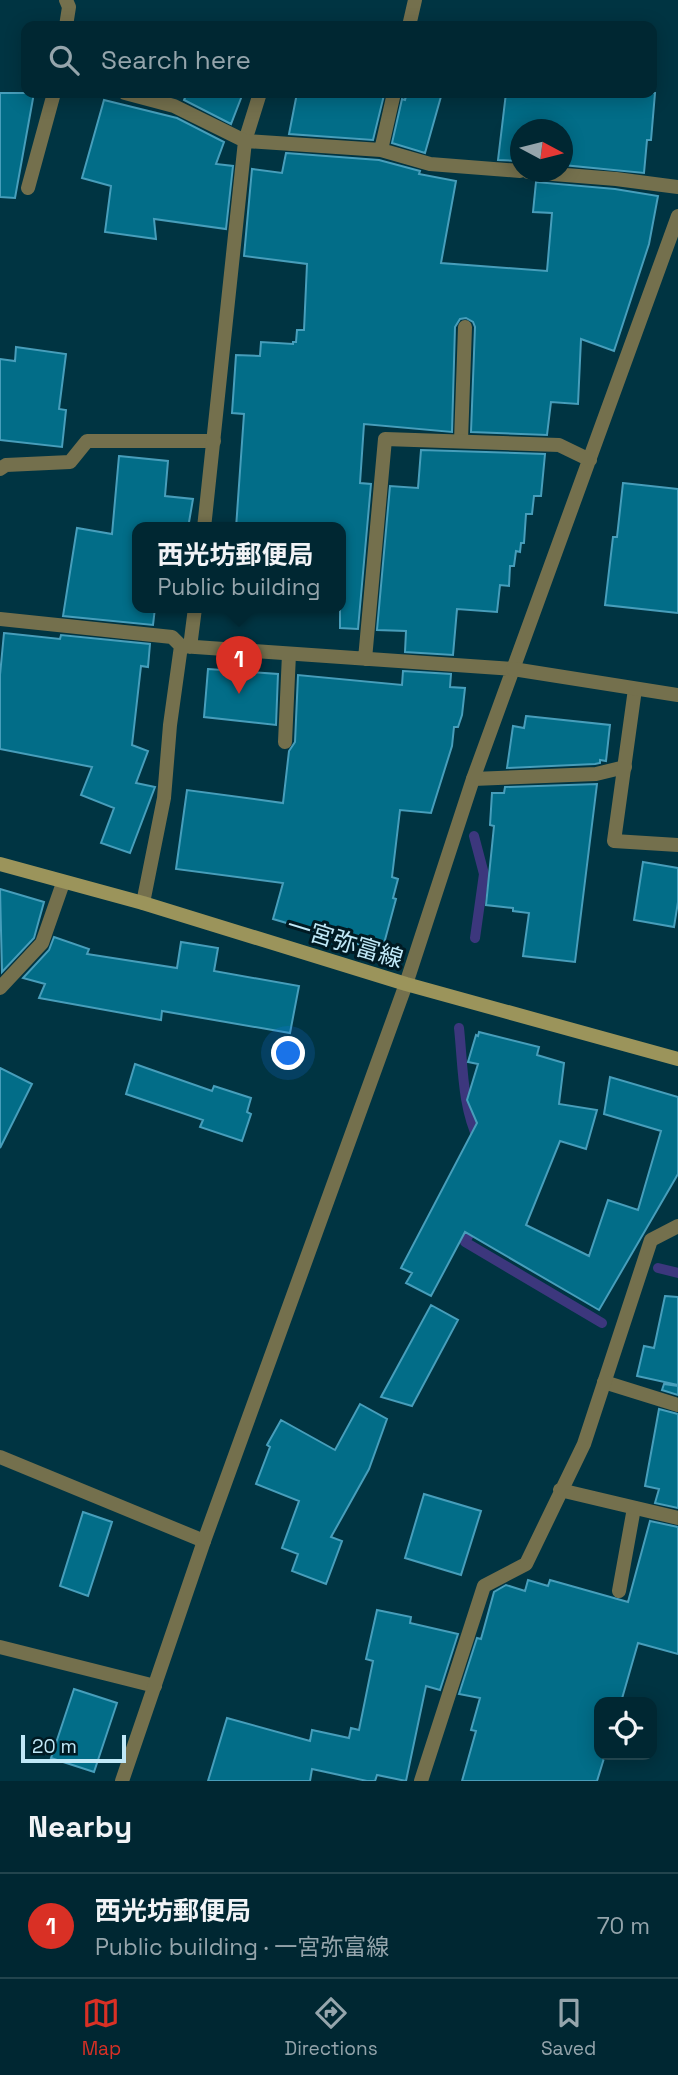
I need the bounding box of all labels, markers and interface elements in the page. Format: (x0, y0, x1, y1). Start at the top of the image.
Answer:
search box (21, 21, 657, 98)
icon: search (45, 41, 83, 79)
text: Search here (101, 43, 251, 77)
north arrow (510, 119, 573, 182)
popup (132, 522, 346, 613)
text: 西光坊郵便局 (157, 538, 313, 572)
text: Public building (157, 572, 321, 602)
pin: 1 (216, 636, 262, 694)
street label: 一宮弥富線 (283, 910, 407, 974)
your location (271, 1036, 305, 1070)
map controls (594, 1697, 657, 1760)
button: locate (594, 1697, 657, 1760)
scale bar (21, 1732, 126, 1764)
text: 20 m (32, 1734, 77, 1759)
text: Nearby (28, 1807, 132, 1846)
text: 西光坊郵便局 (95, 1894, 251, 1928)
text: 1 (46, 1911, 56, 1941)
text: 70 m (597, 1911, 650, 1941)
text: Public building · 一宮弥富線 (95, 1932, 389, 1962)
tab: Map (82, 1994, 121, 2061)
tab: Directions (285, 1994, 378, 2061)
tab: Saved (541, 1994, 596, 2061)

